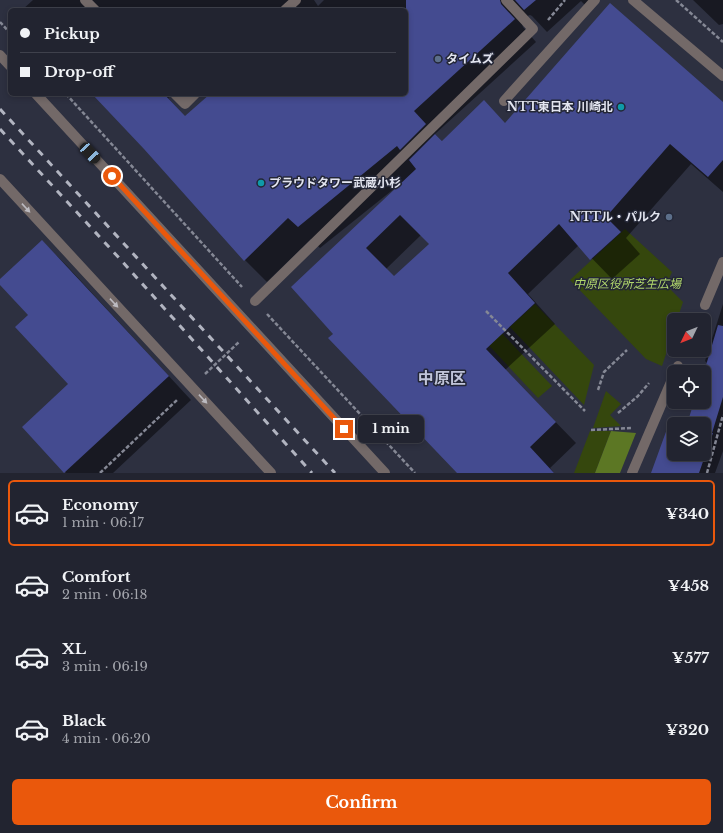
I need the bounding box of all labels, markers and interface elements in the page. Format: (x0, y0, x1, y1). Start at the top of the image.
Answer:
text: Pickup (44, 24, 100, 43)
place label: タイムズ (446, 51, 494, 66)
marker: タイムズ (433, 54, 443, 64)
text: Drop-off (44, 62, 114, 81)
place label: NTT東日本 川崎北 (507, 99, 613, 114)
marker: NTT東日本 川崎北 (616, 102, 626, 112)
car (77, 140, 103, 166)
route start (103, 167, 121, 185)
place label: プラウドタワー武蔵小杉 (269, 175, 401, 190)
marker: プラウドタワー武蔵小杉 (256, 178, 266, 188)
one-way arrow (22, 203, 31, 213)
place label: NTTル・パルク (570, 209, 661, 224)
marker: NTTル・パルク (664, 212, 674, 222)
park label: 中原区役所芝生広場 (573, 276, 683, 291)
one-way arrow (110, 298, 119, 309)
north arrow (667, 313, 711, 357)
map controls (667, 313, 711, 461)
button: locate (667, 365, 711, 409)
district label: 中原区 (418, 368, 466, 388)
one-way arrow (198, 394, 207, 404)
callout: 1 min (358, 415, 424, 443)
button: layers (667, 417, 711, 461)
route end (335, 420, 353, 438)
text: 1 min (372, 420, 410, 437)
icon: car (14, 495, 50, 531)
text: Economy (62, 495, 139, 514)
text: ¥340 (665, 504, 709, 523)
text: 1 min · 06:17 (62, 514, 144, 531)
icon: car (14, 567, 50, 603)
text: Comfort (62, 567, 130, 586)
text: ¥458 (668, 576, 709, 595)
text: 2 min · 06:18 (62, 586, 147, 603)
icon: car (14, 639, 50, 675)
text: XL (62, 639, 86, 658)
text: ¥577 (672, 648, 709, 667)
text: 3 min · 06:19 (62, 658, 148, 675)
icon: car (14, 711, 50, 747)
text: Black (62, 711, 106, 730)
text: ¥320 (666, 720, 709, 739)
text: 4 min · 06:20 (62, 730, 150, 747)
button: Confirm (12, 779, 711, 825)

